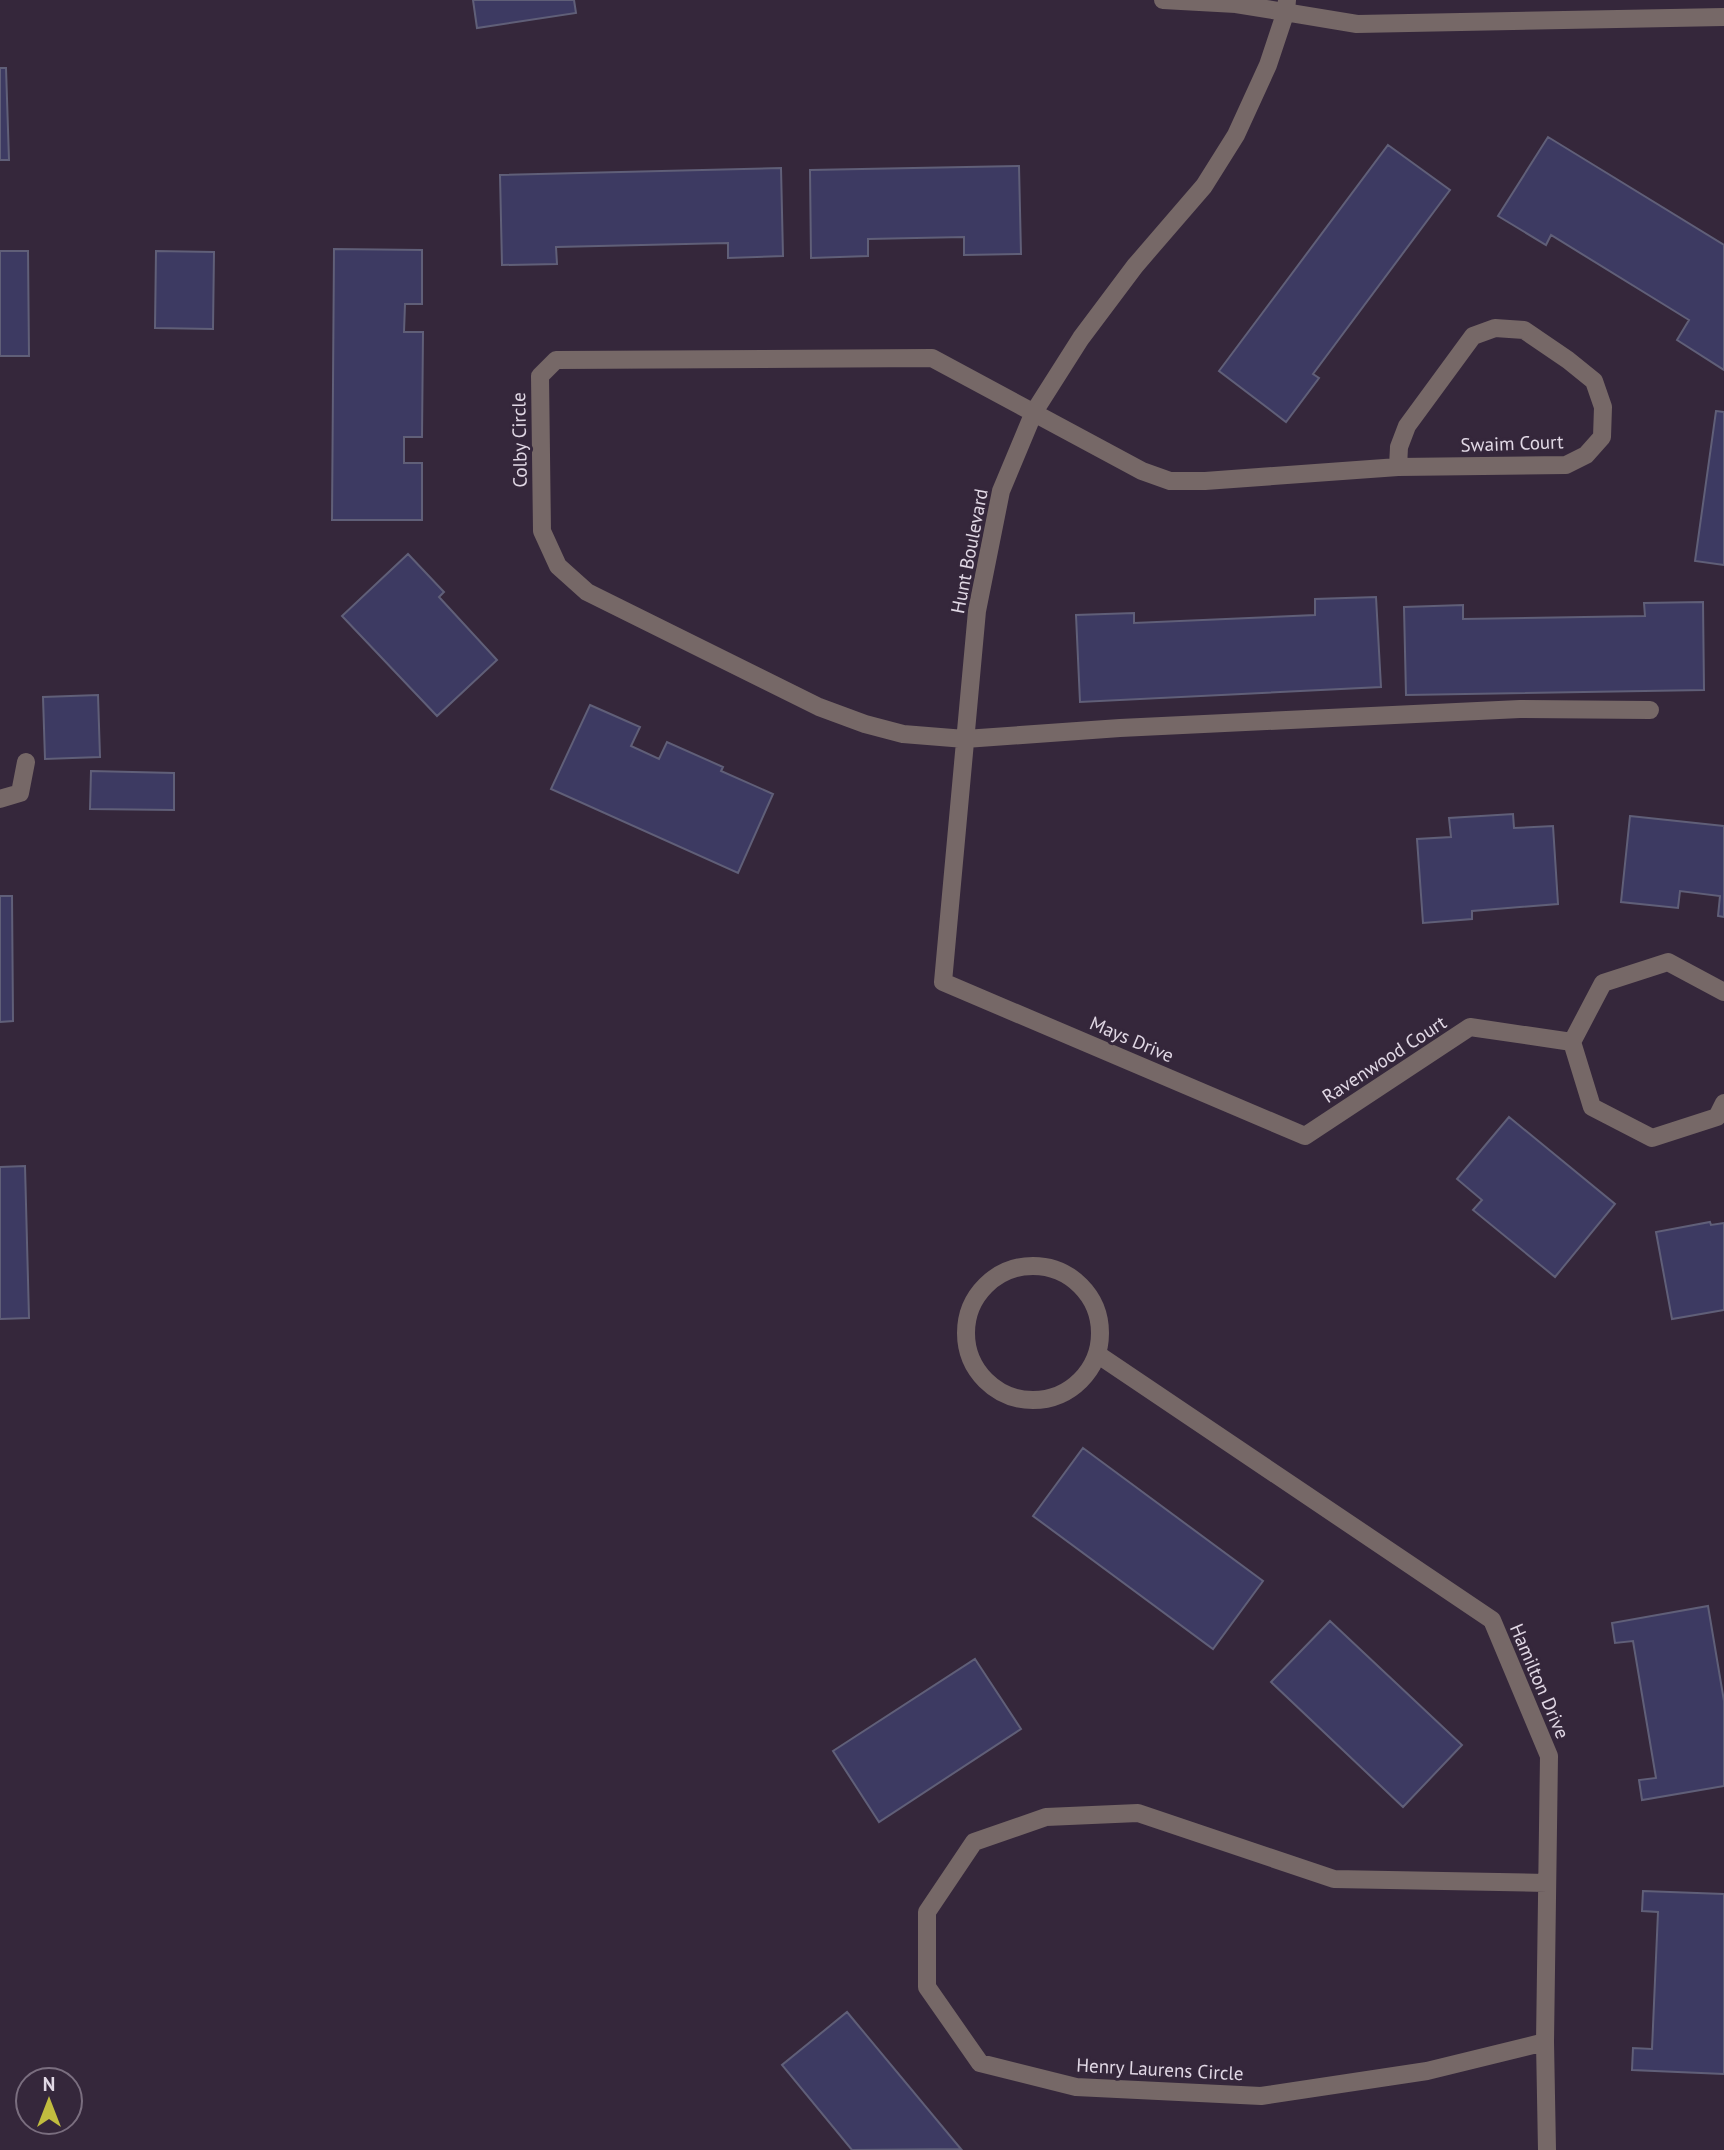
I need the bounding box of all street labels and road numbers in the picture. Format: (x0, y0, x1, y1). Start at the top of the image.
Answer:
street label: Colby Circle (506, 392, 532, 488)
street label: Swaim Court (1460, 429, 1565, 457)
street label: Hunt Boulevard (945, 487, 993, 615)
street label: Ravenwood Court (1317, 1010, 1451, 1108)
street label: Mays Drive (1086, 1011, 1178, 1067)
street label: Hamilton Drive (1505, 1620, 1575, 1742)
street label: Henry Laurens Circle (1076, 2053, 1244, 2085)

